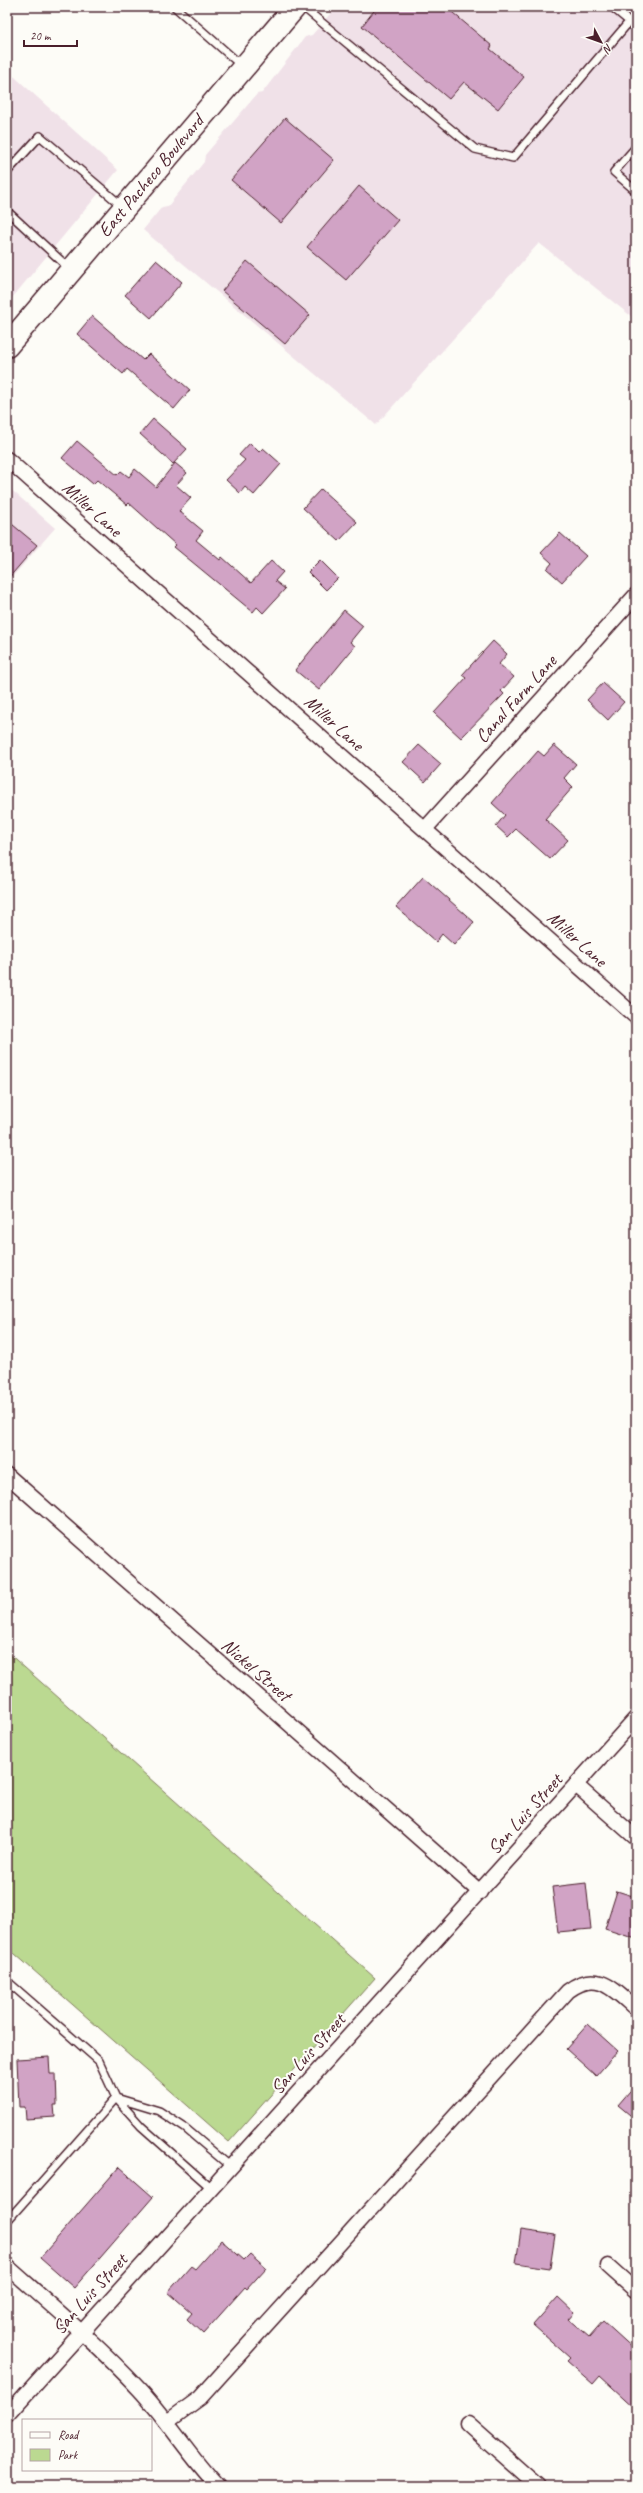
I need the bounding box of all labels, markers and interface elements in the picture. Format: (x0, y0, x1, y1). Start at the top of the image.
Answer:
scale bar (24, 22, 77, 48)
north arrow (581, 22, 621, 62)
text: 20 m (30, 28, 52, 44)
text: N (600, 41, 616, 57)
street label: East Pacheco Boulevard (93, 108, 211, 242)
street label: Miller Lane (57, 476, 128, 543)
street label: Canal Farm Lane (470, 649, 563, 748)
street label: Miller Lane (299, 690, 370, 757)
street label: Miller Lane (542, 906, 613, 973)
street label: Nickel Street (216, 1633, 298, 1709)
street label: San Luis Street (482, 1767, 569, 1860)
street label: San Luis Street (265, 2007, 352, 2100)
street label: San Luis Street (47, 2247, 134, 2340)
legend (22, 2419, 152, 2471)
text: Road (58, 2427, 80, 2443)
text: Park (58, 2447, 79, 2463)

